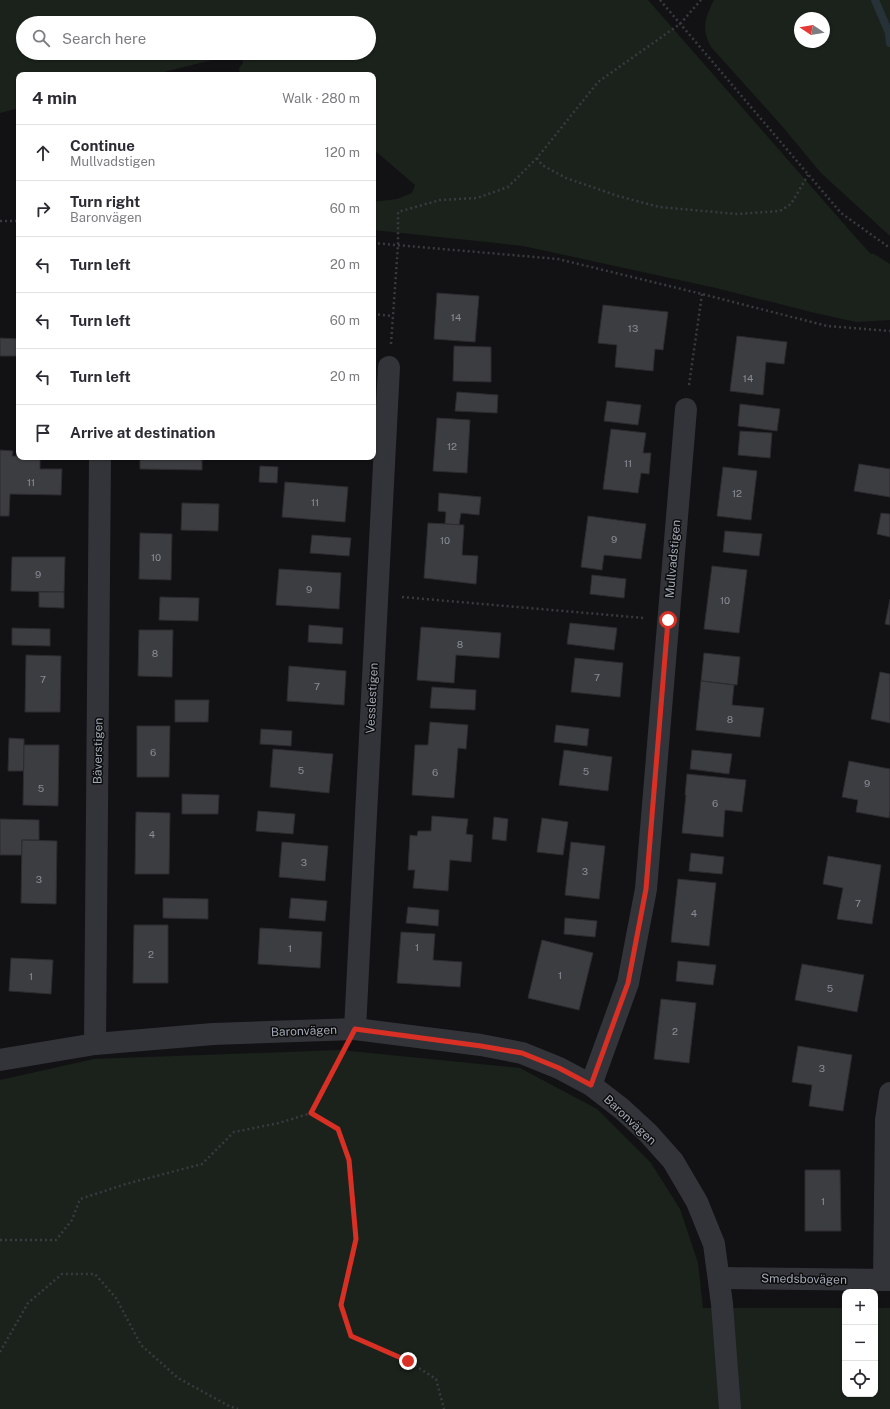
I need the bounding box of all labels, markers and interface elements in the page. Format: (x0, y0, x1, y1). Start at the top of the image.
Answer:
north arrow (794, 12, 830, 48)
search box (16, 16, 376, 60)
icon: search (30, 27, 52, 49)
text: Search here (62, 30, 146, 47)
text: 4 min (32, 88, 77, 108)
text: Walk · 280 m (282, 91, 360, 106)
text: Continue (70, 137, 135, 154)
icon: ahead (32, 142, 54, 164)
text: 120 m (325, 145, 360, 160)
text: Mullvadstigen (70, 154, 155, 169)
text: Turn right (70, 193, 140, 210)
icon: right (32, 198, 54, 220)
text: 60 m (330, 201, 360, 216)
text: Baronvägen (70, 210, 142, 225)
icon: left (32, 254, 54, 276)
text: Turn left (70, 256, 131, 273)
text: 20 m (330, 257, 360, 272)
icon: left (32, 310, 54, 332)
house number: 14 (451, 311, 461, 323)
text: Turn left (70, 312, 131, 329)
text: 60 m (330, 313, 360, 328)
house number: 13 (628, 322, 638, 334)
icon: left (32, 366, 54, 388)
text: Turn left (70, 368, 131, 385)
text: 20 m (330, 369, 360, 384)
house number: 14 (743, 372, 753, 384)
icon: arrive (32, 422, 54, 444)
text: Arrive at destination (70, 424, 215, 441)
house number: 12 (447, 440, 457, 452)
house number: 11 (624, 457, 632, 469)
house number: 11 (27, 476, 35, 488)
house number: 12 (732, 487, 742, 499)
house number: 11 (311, 496, 319, 508)
street label: Mullvadstigen (663, 519, 683, 599)
house number: 9 (611, 533, 617, 545)
house number: 10 (440, 534, 450, 546)
house number: 10 (151, 551, 161, 563)
house number: 9 (35, 568, 41, 580)
house number: 9 (306, 583, 312, 595)
house number: 10 (720, 594, 730, 606)
route start (659, 611, 677, 629)
house number: 8 (457, 638, 463, 650)
house number: 8 (152, 647, 158, 659)
street label: Vesslestigen (363, 662, 381, 734)
house number: 7 (594, 671, 600, 683)
house number: 7 (40, 673, 46, 685)
house number: 7 (314, 680, 320, 692)
house number: 8 (727, 713, 733, 725)
street label: Bäverstigen (90, 718, 106, 784)
house number: 6 (150, 746, 156, 758)
house number: 5 (298, 764, 304, 776)
house number: 5 (583, 765, 589, 777)
house number: 6 (432, 766, 438, 778)
house number: 9 (864, 777, 870, 789)
house number: 5 (38, 782, 44, 794)
house number: 6 (712, 797, 718, 809)
house number: 4 (149, 828, 155, 840)
house number: 3 (301, 856, 307, 868)
house number: 3 (582, 865, 588, 877)
house number: 3 (36, 873, 42, 885)
house number: 7 (855, 897, 861, 909)
house number: 4 (691, 907, 697, 919)
house number: 1 (415, 941, 419, 953)
house number: 1 (288, 942, 292, 954)
house number: 2 (148, 948, 154, 960)
house number: 1 (558, 969, 562, 981)
house number: 1 (29, 970, 33, 982)
house number: 5 (827, 982, 833, 994)
street label: Baronvägen (271, 1023, 337, 1039)
house number: 2 (672, 1025, 678, 1037)
house number: 3 (819, 1062, 825, 1074)
street label: Baronvägen (601, 1092, 659, 1148)
house number: 1 (821, 1195, 825, 1207)
street label: Smedsbovägen (761, 1271, 847, 1287)
map controls (842, 1289, 878, 1397)
button: + (842, 1289, 878, 1325)
button: − (842, 1325, 878, 1361)
route end (399, 1352, 417, 1370)
button: locate (842, 1361, 878, 1397)

